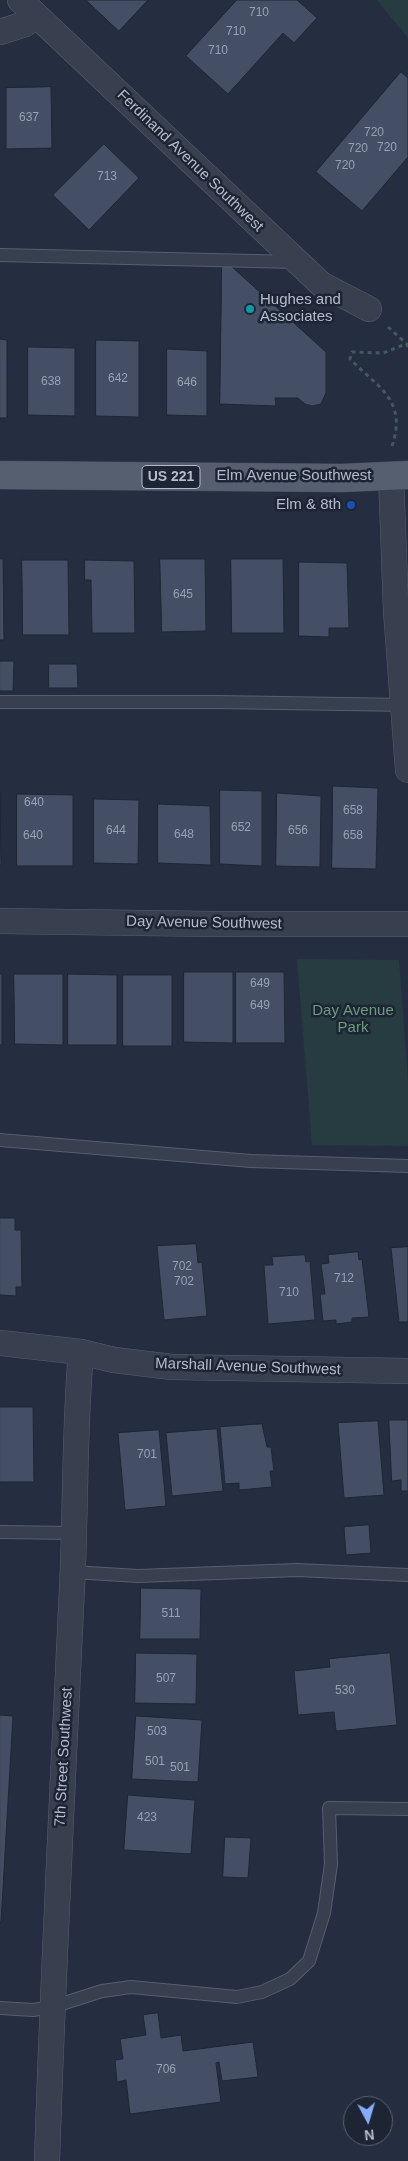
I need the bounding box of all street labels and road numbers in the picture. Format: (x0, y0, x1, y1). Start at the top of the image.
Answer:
street label: Ferdinand Avenue Southwest (113, 86, 267, 236)
road number: US 221 (142, 466, 200, 488)
street label: Elm Avenue Southwest (217, 467, 371, 485)
street label: Day Avenue Southwest (126, 913, 282, 933)
street label: Marshall Avenue Southwest (155, 1355, 341, 1379)
street label: 7th Street Southwest (51, 1687, 77, 1827)

